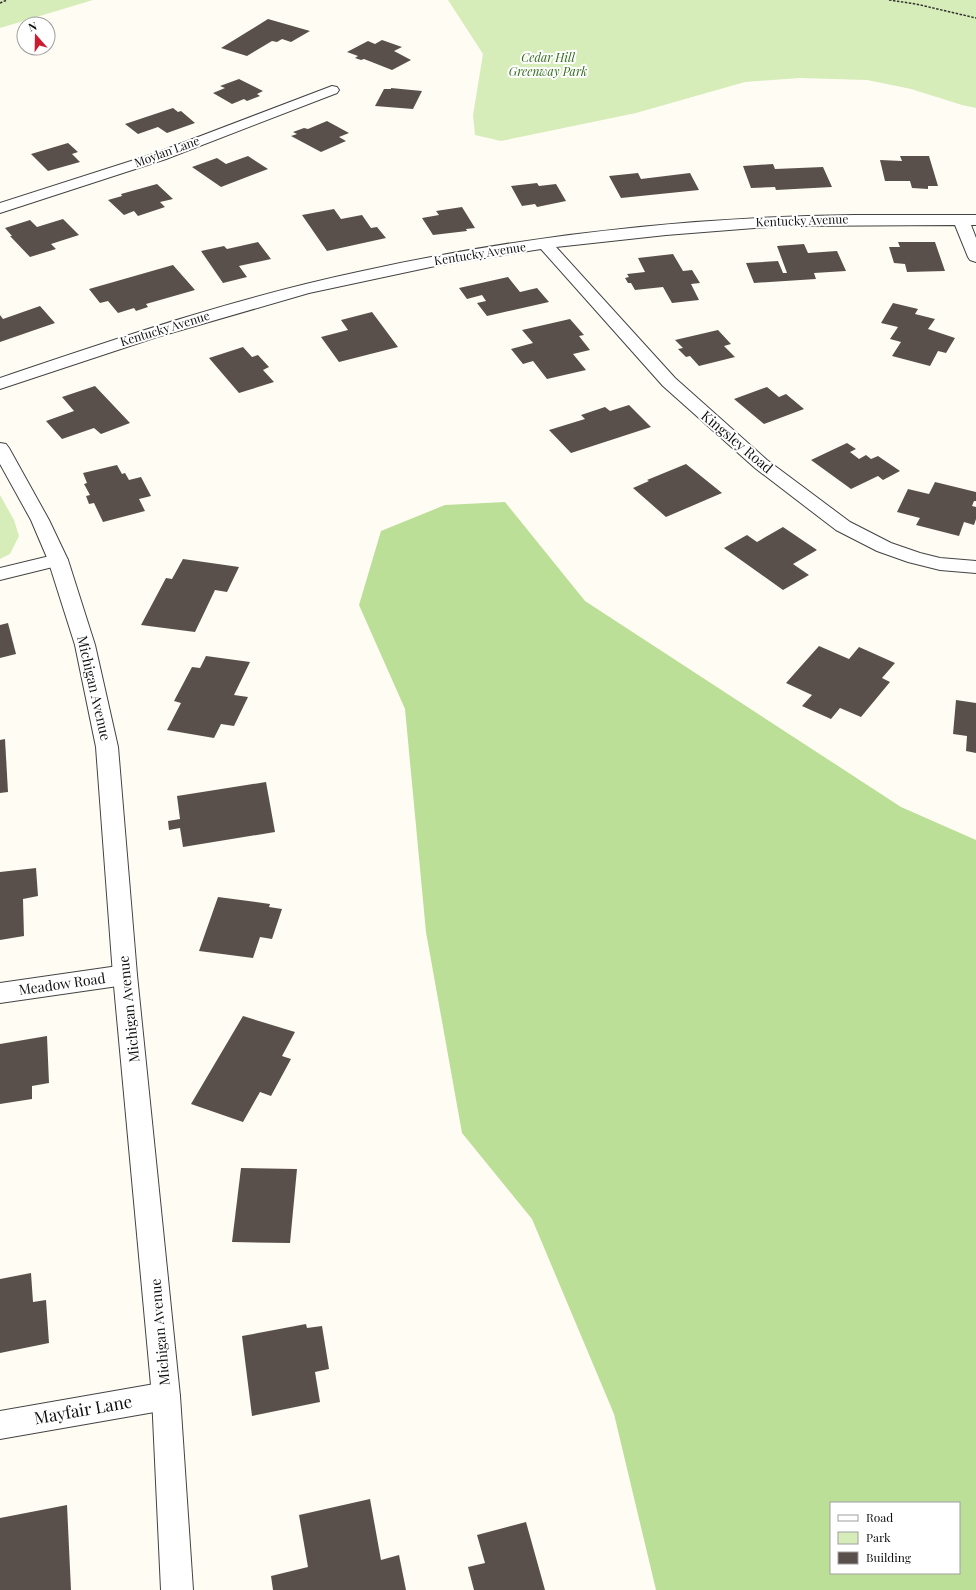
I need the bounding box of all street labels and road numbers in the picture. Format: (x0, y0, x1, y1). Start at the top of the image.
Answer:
street label: Moylan Lane (132, 132, 201, 170)
street label: Kentucky Avenue (755, 210, 849, 230)
street label: Kentucky Avenue (433, 238, 527, 268)
street label: Kentucky Avenue (118, 307, 211, 349)
street label: Kingsley Road (698, 406, 777, 477)
street label: Michigan Avenue (73, 634, 116, 742)
street label: Michigan Avenue (113, 955, 144, 1063)
street label: Meadow Road (17, 968, 107, 999)
street label: Michigan Avenue (145, 1278, 174, 1386)
street label: Mayfair Lane (32, 1390, 134, 1428)

